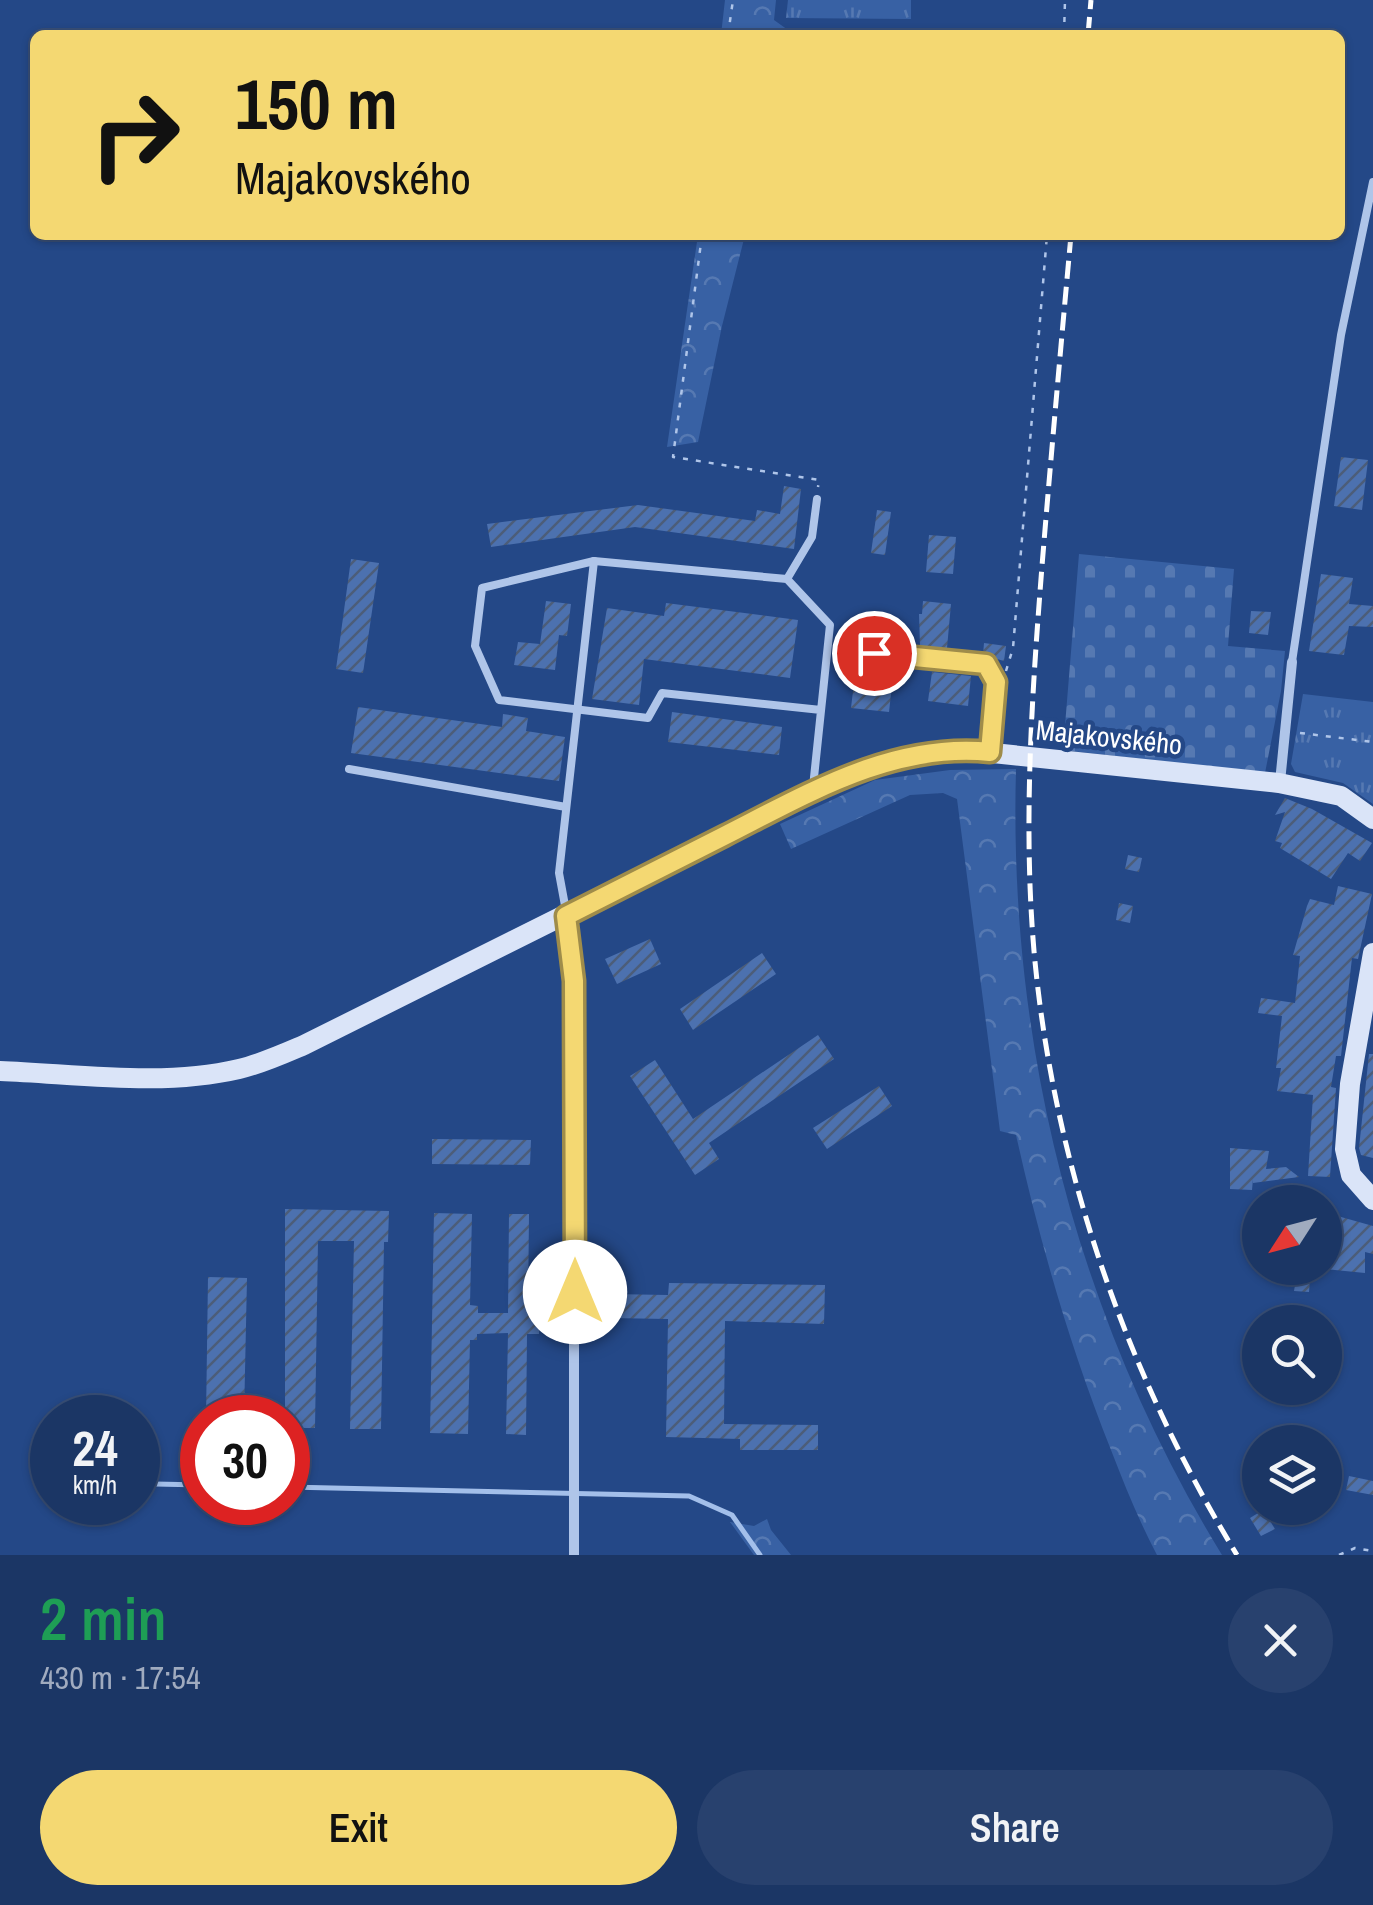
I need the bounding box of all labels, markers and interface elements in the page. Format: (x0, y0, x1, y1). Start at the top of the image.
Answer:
text: 150 m (235, 57, 398, 151)
icon: right (70, 70, 200, 200)
text: Majakovského (235, 147, 471, 208)
pin (832, 611, 917, 696)
icon: arrive (847, 626, 902, 681)
street label: Majakovského (1034, 710, 1184, 764)
north arrow (1242, 1185, 1342, 1285)
map controls (1242, 1185, 1342, 1525)
position arrow (523, 1240, 627, 1344)
button: search (1242, 1305, 1342, 1405)
speed limit sign: 30 (180, 1395, 310, 1525)
text: 24 (72, 1414, 118, 1482)
button: layers (1242, 1425, 1342, 1525)
text: km/h (73, 1468, 117, 1502)
text: 2 min (40, 1578, 167, 1659)
button: close (1228, 1588, 1333, 1693)
text: 430 m · 17:54 (40, 1656, 200, 1699)
button: Exit (40, 1770, 677, 1885)
button: Share (697, 1770, 1333, 1885)

